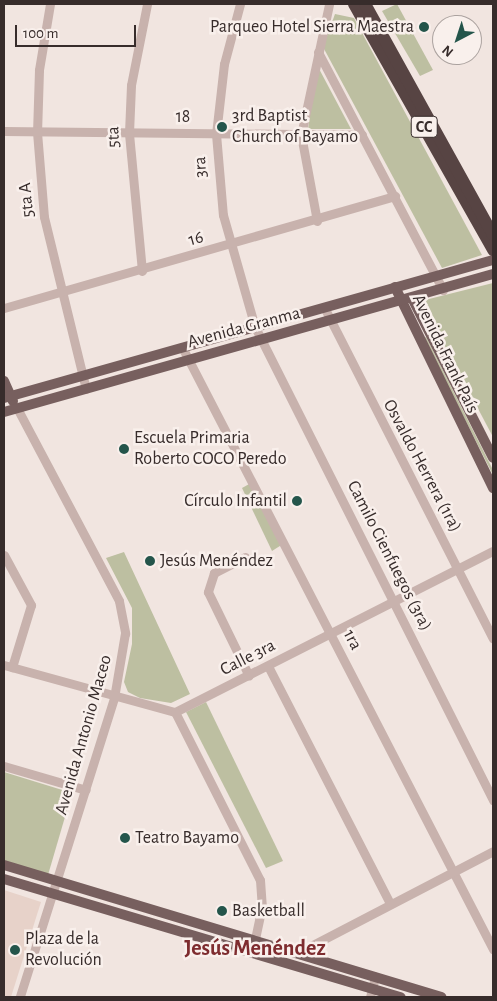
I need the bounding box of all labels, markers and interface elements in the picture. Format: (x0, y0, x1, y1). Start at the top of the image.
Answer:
scale bar (18, 15, 139, 47)
north arrow (432, 15, 482, 65)
place label: Parqueo Hotel Sierra Maestra (210, 16, 414, 38)
marker: Parqueo Hotel Sierra Maestra (418, 21, 430, 33)
text: 100 m (23, 26, 58, 41)
text: N (440, 42, 456, 59)
street label: 18 (176, 106, 190, 128)
place label: 3rd Baptist Church of Bayamo (232, 106, 358, 148)
road number: CC (410, 114, 438, 140)
marker: 3rd Baptist Church of Bayamo (216, 121, 228, 133)
street label: 5ta (103, 126, 125, 148)
street label: 3ra (190, 156, 212, 178)
street label: 5ta A (14, 181, 40, 219)
street label: 16 (186, 227, 206, 251)
street label: Avenida Frank País (407, 291, 483, 417)
street label: Avenida Granma (185, 303, 303, 353)
street label: Osvaldo Herrera (1ra) (378, 396, 466, 536)
place label: Escuela Primaria Roberto COCO Peredo (134, 428, 287, 470)
marker: Escuela Primaria Roberto COCO Peredo (118, 443, 130, 455)
street label: Camilo Cienfuegos (3ra) (342, 477, 436, 635)
place label: Círculo Infantil (184, 490, 287, 512)
marker: Círculo Infantil (291, 495, 303, 507)
place label: Jesús Menéndez (160, 550, 273, 572)
marker: Jesús Menéndez (144, 555, 156, 567)
street label: 1ra (338, 626, 366, 654)
street label: Calle 3ra (217, 635, 279, 681)
street label: Avenida Antonio Maceo (51, 652, 117, 818)
place label: Teatro Bayamo (135, 827, 239, 849)
marker: Teatro Bayamo (119, 832, 131, 844)
place label: Basketball (232, 900, 305, 922)
marker: Basketball (216, 905, 228, 917)
place label: Plaza de la Revolución (25, 929, 102, 972)
district label: Jesús Menéndez (184, 936, 326, 962)
marker: Plaza de la Revolución (9, 944, 21, 956)

